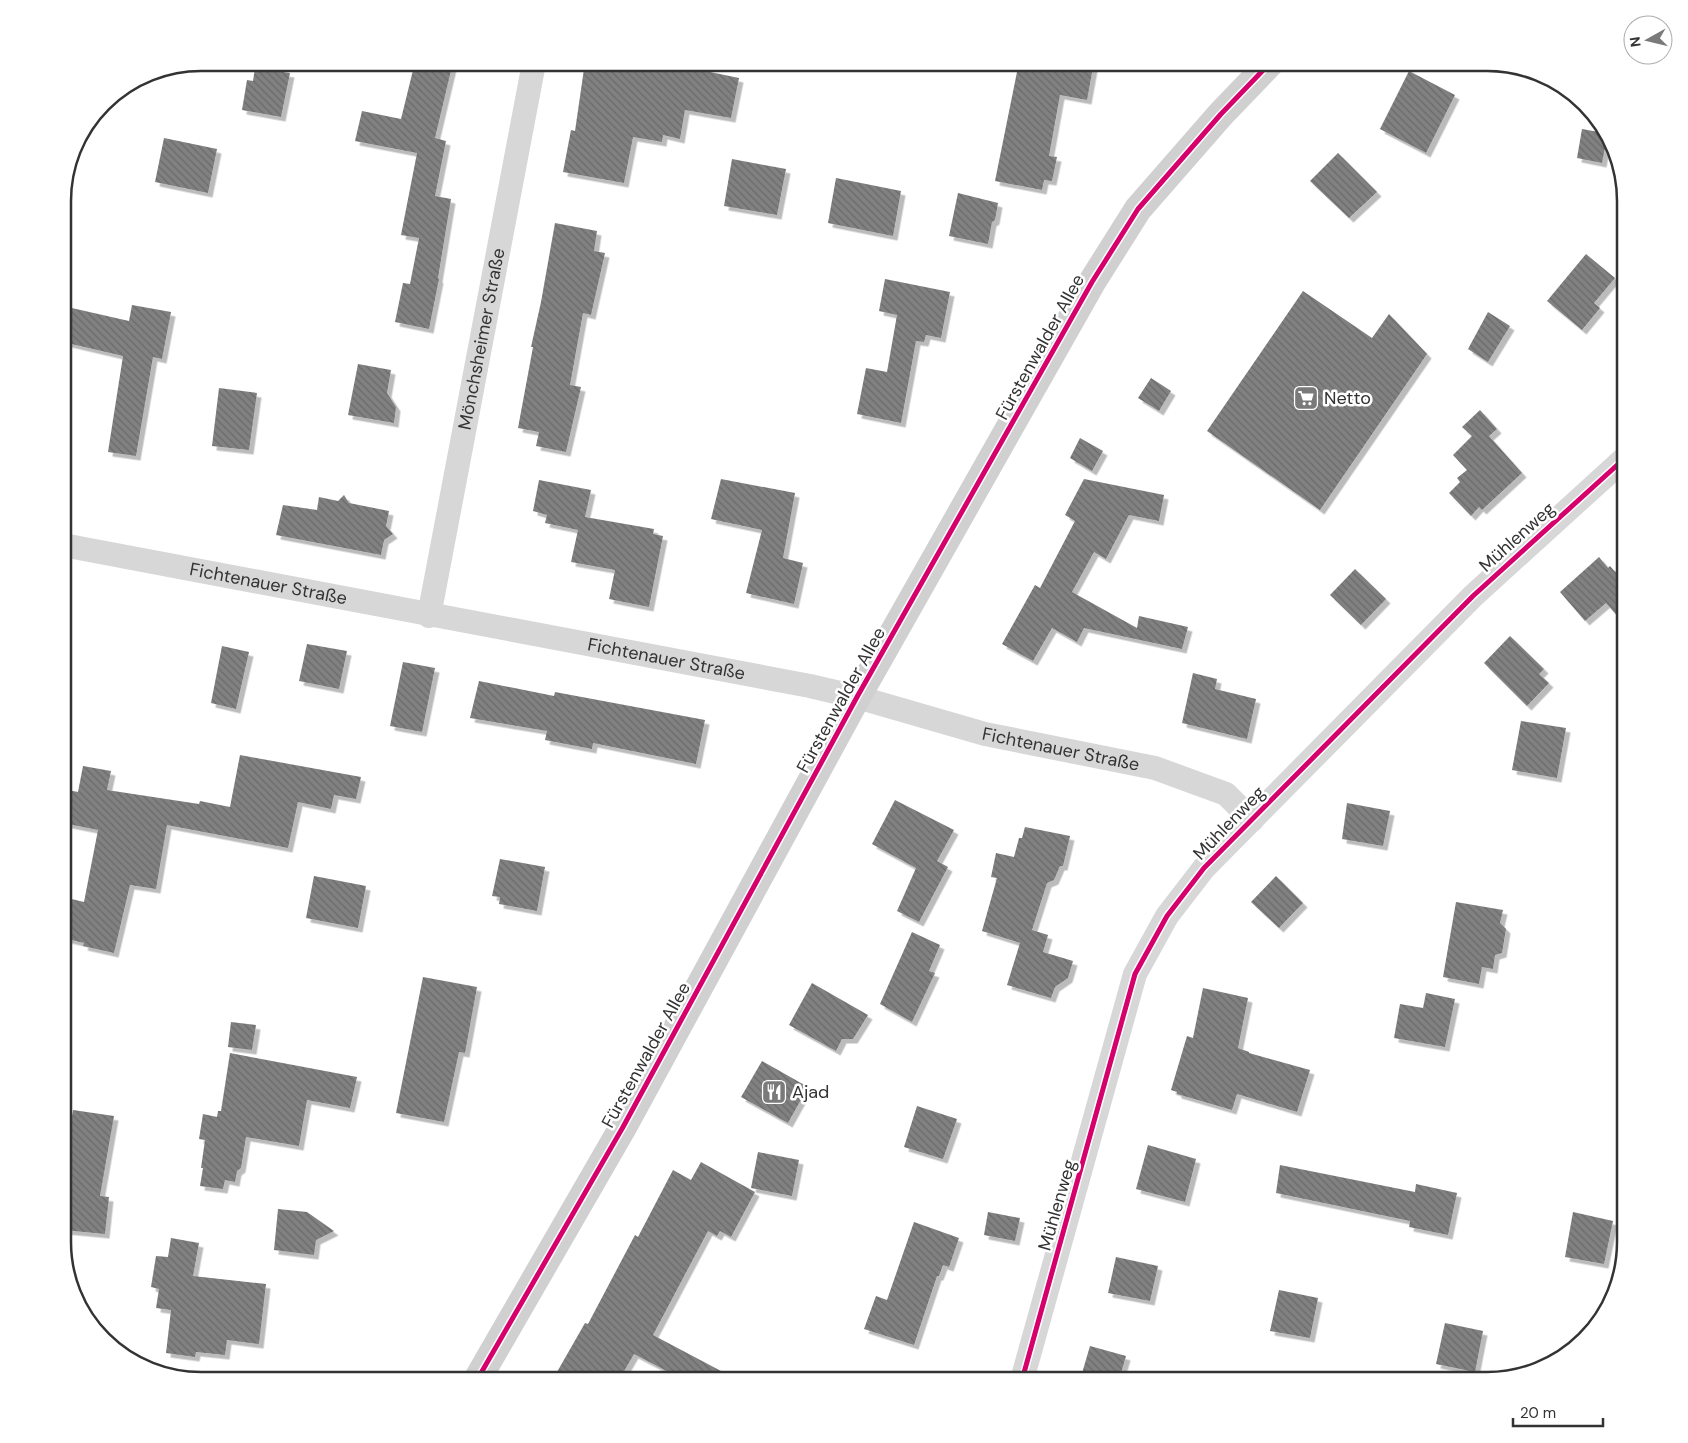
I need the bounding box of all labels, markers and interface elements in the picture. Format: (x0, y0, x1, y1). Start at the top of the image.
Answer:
north arrow (1623, 15, 1673, 65)
text: N (1626, 35, 1645, 48)
street label: Mönchsheimer Straße (453, 246, 511, 432)
street label: Fürstenwalder Allee (990, 270, 1090, 424)
supermarket icon: Netto (1293, 385, 1319, 411)
place label: Netto (1324, 386, 1371, 410)
street label: Mühlenweg (1474, 497, 1560, 577)
street label: Fichtenauer Straße (188, 557, 349, 610)
street label: Fürstenwalder Allee (791, 623, 891, 777)
street label: Fichtenauer Straße (586, 632, 747, 685)
street label: Fichtenauer Straße (980, 722, 1141, 777)
street label: Mühlenweg (1188, 781, 1270, 865)
street label: Fürstenwalder Allee (596, 978, 696, 1132)
restaurant icon: Ajad (761, 1079, 787, 1105)
place label: Ajad (792, 1080, 829, 1104)
street label: Mühlenweg (1033, 1157, 1081, 1253)
scale bar (1513, 1396, 1603, 1428)
text: 20 m (1520, 1403, 1556, 1423)

